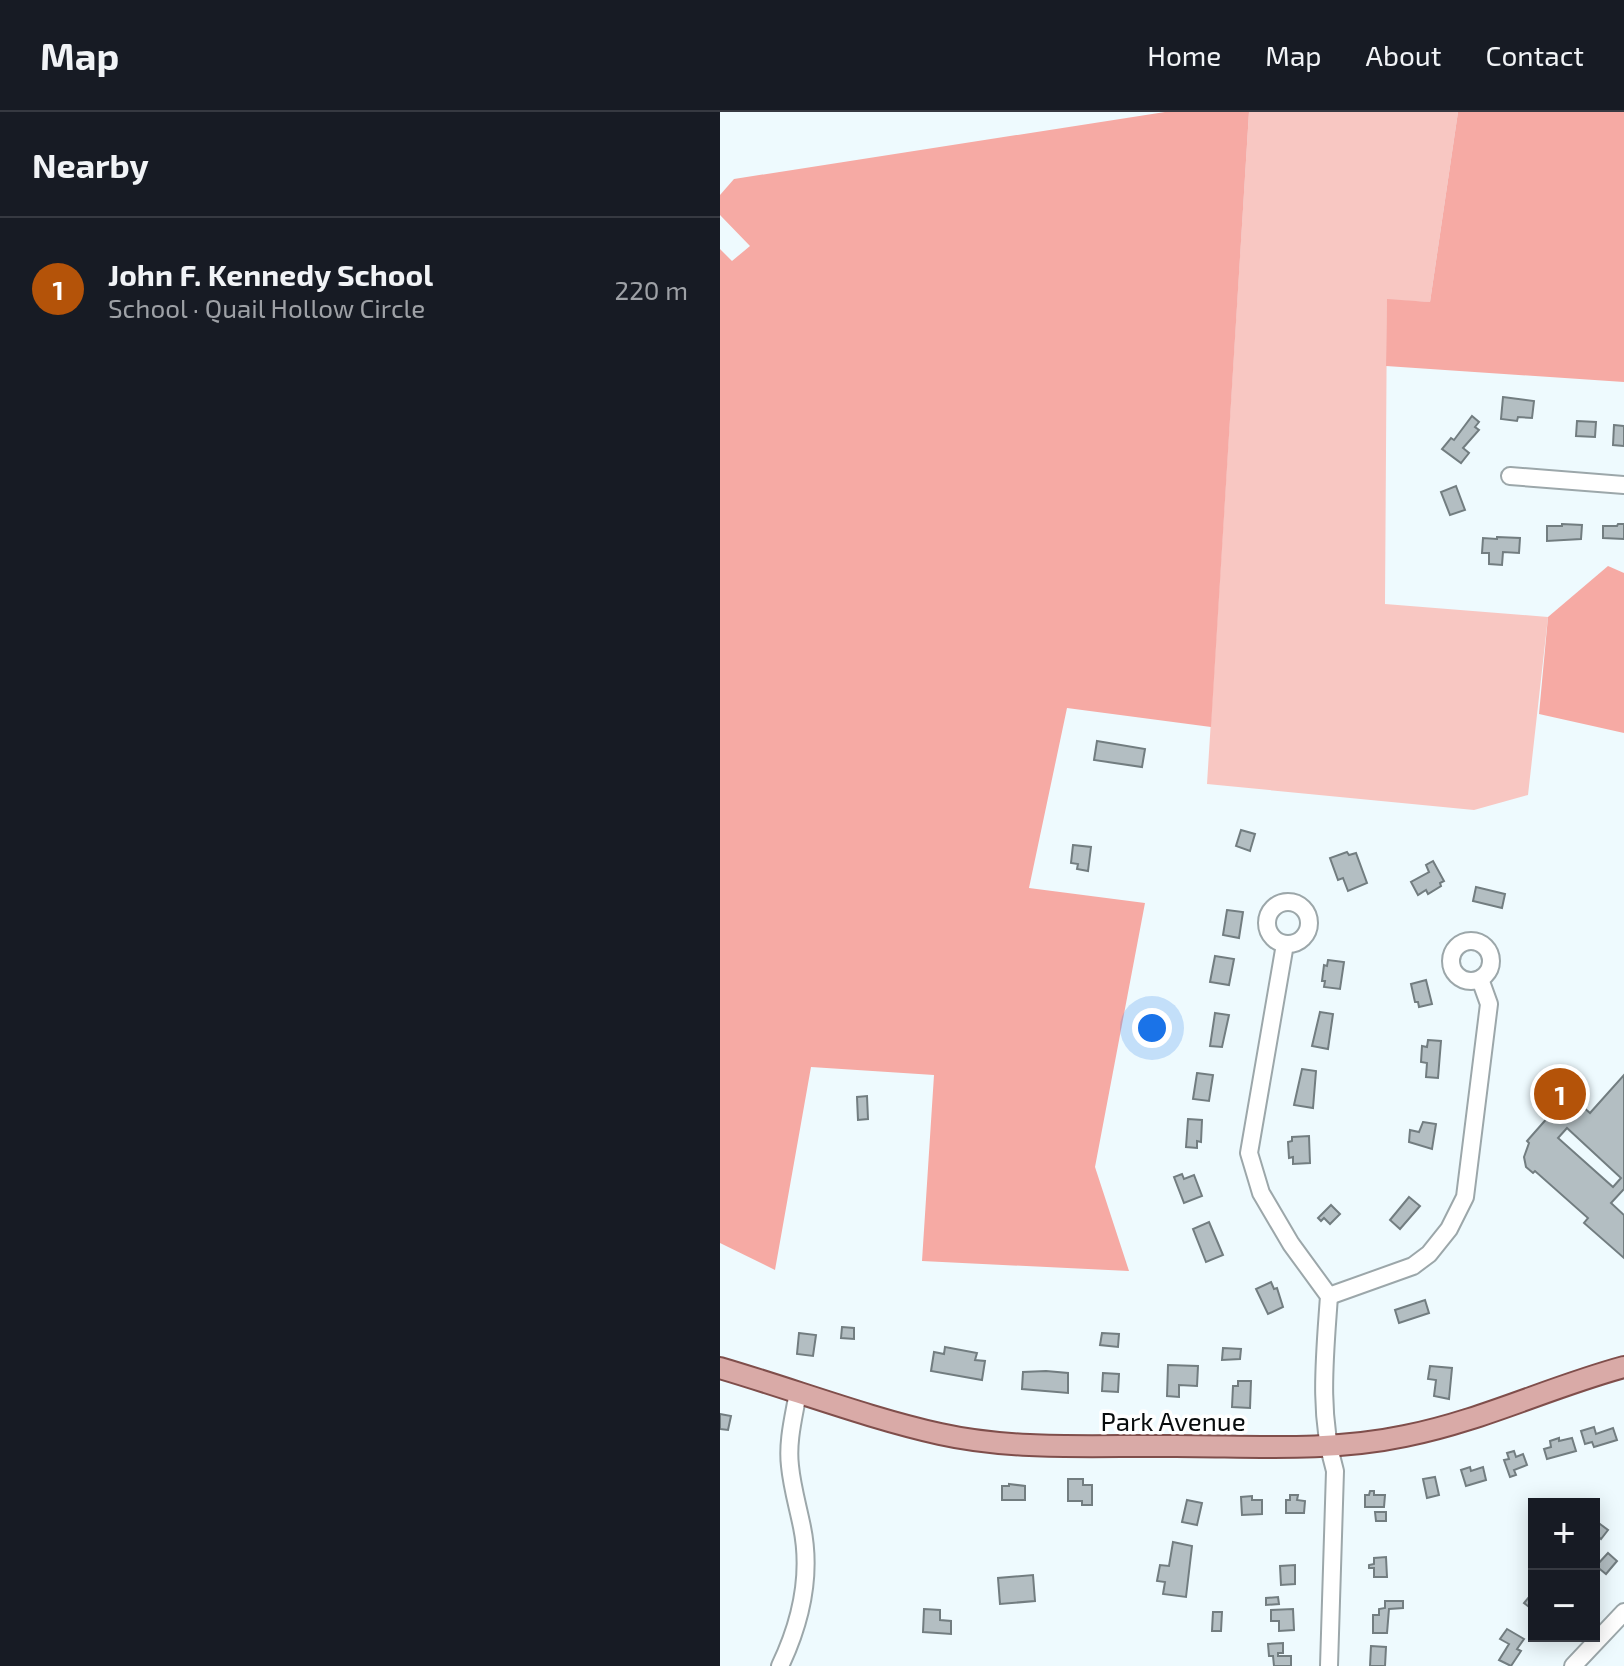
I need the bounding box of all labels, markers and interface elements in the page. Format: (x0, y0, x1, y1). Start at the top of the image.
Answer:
text: Map (40, 32, 119, 78)
text: Home (1147, 38, 1221, 72)
text: Map (1265, 38, 1322, 72)
text: About (1366, 38, 1441, 72)
text: Contact (1485, 38, 1584, 72)
text: Nearby (32, 144, 149, 185)
text: John F. Kennedy School (108, 256, 433, 292)
text: 1 (52, 274, 64, 305)
text: 220 m (615, 274, 688, 305)
text: School · Quail Hollow Circle (108, 292, 425, 323)
your location (1132, 1008, 1172, 1048)
pin: 1 (1534, 1064, 1586, 1124)
street label: Park Avenue (1100, 1405, 1246, 1436)
map controls (1528, 1498, 1600, 1642)
button: + (1528, 1498, 1600, 1570)
button: − (1528, 1570, 1600, 1642)

